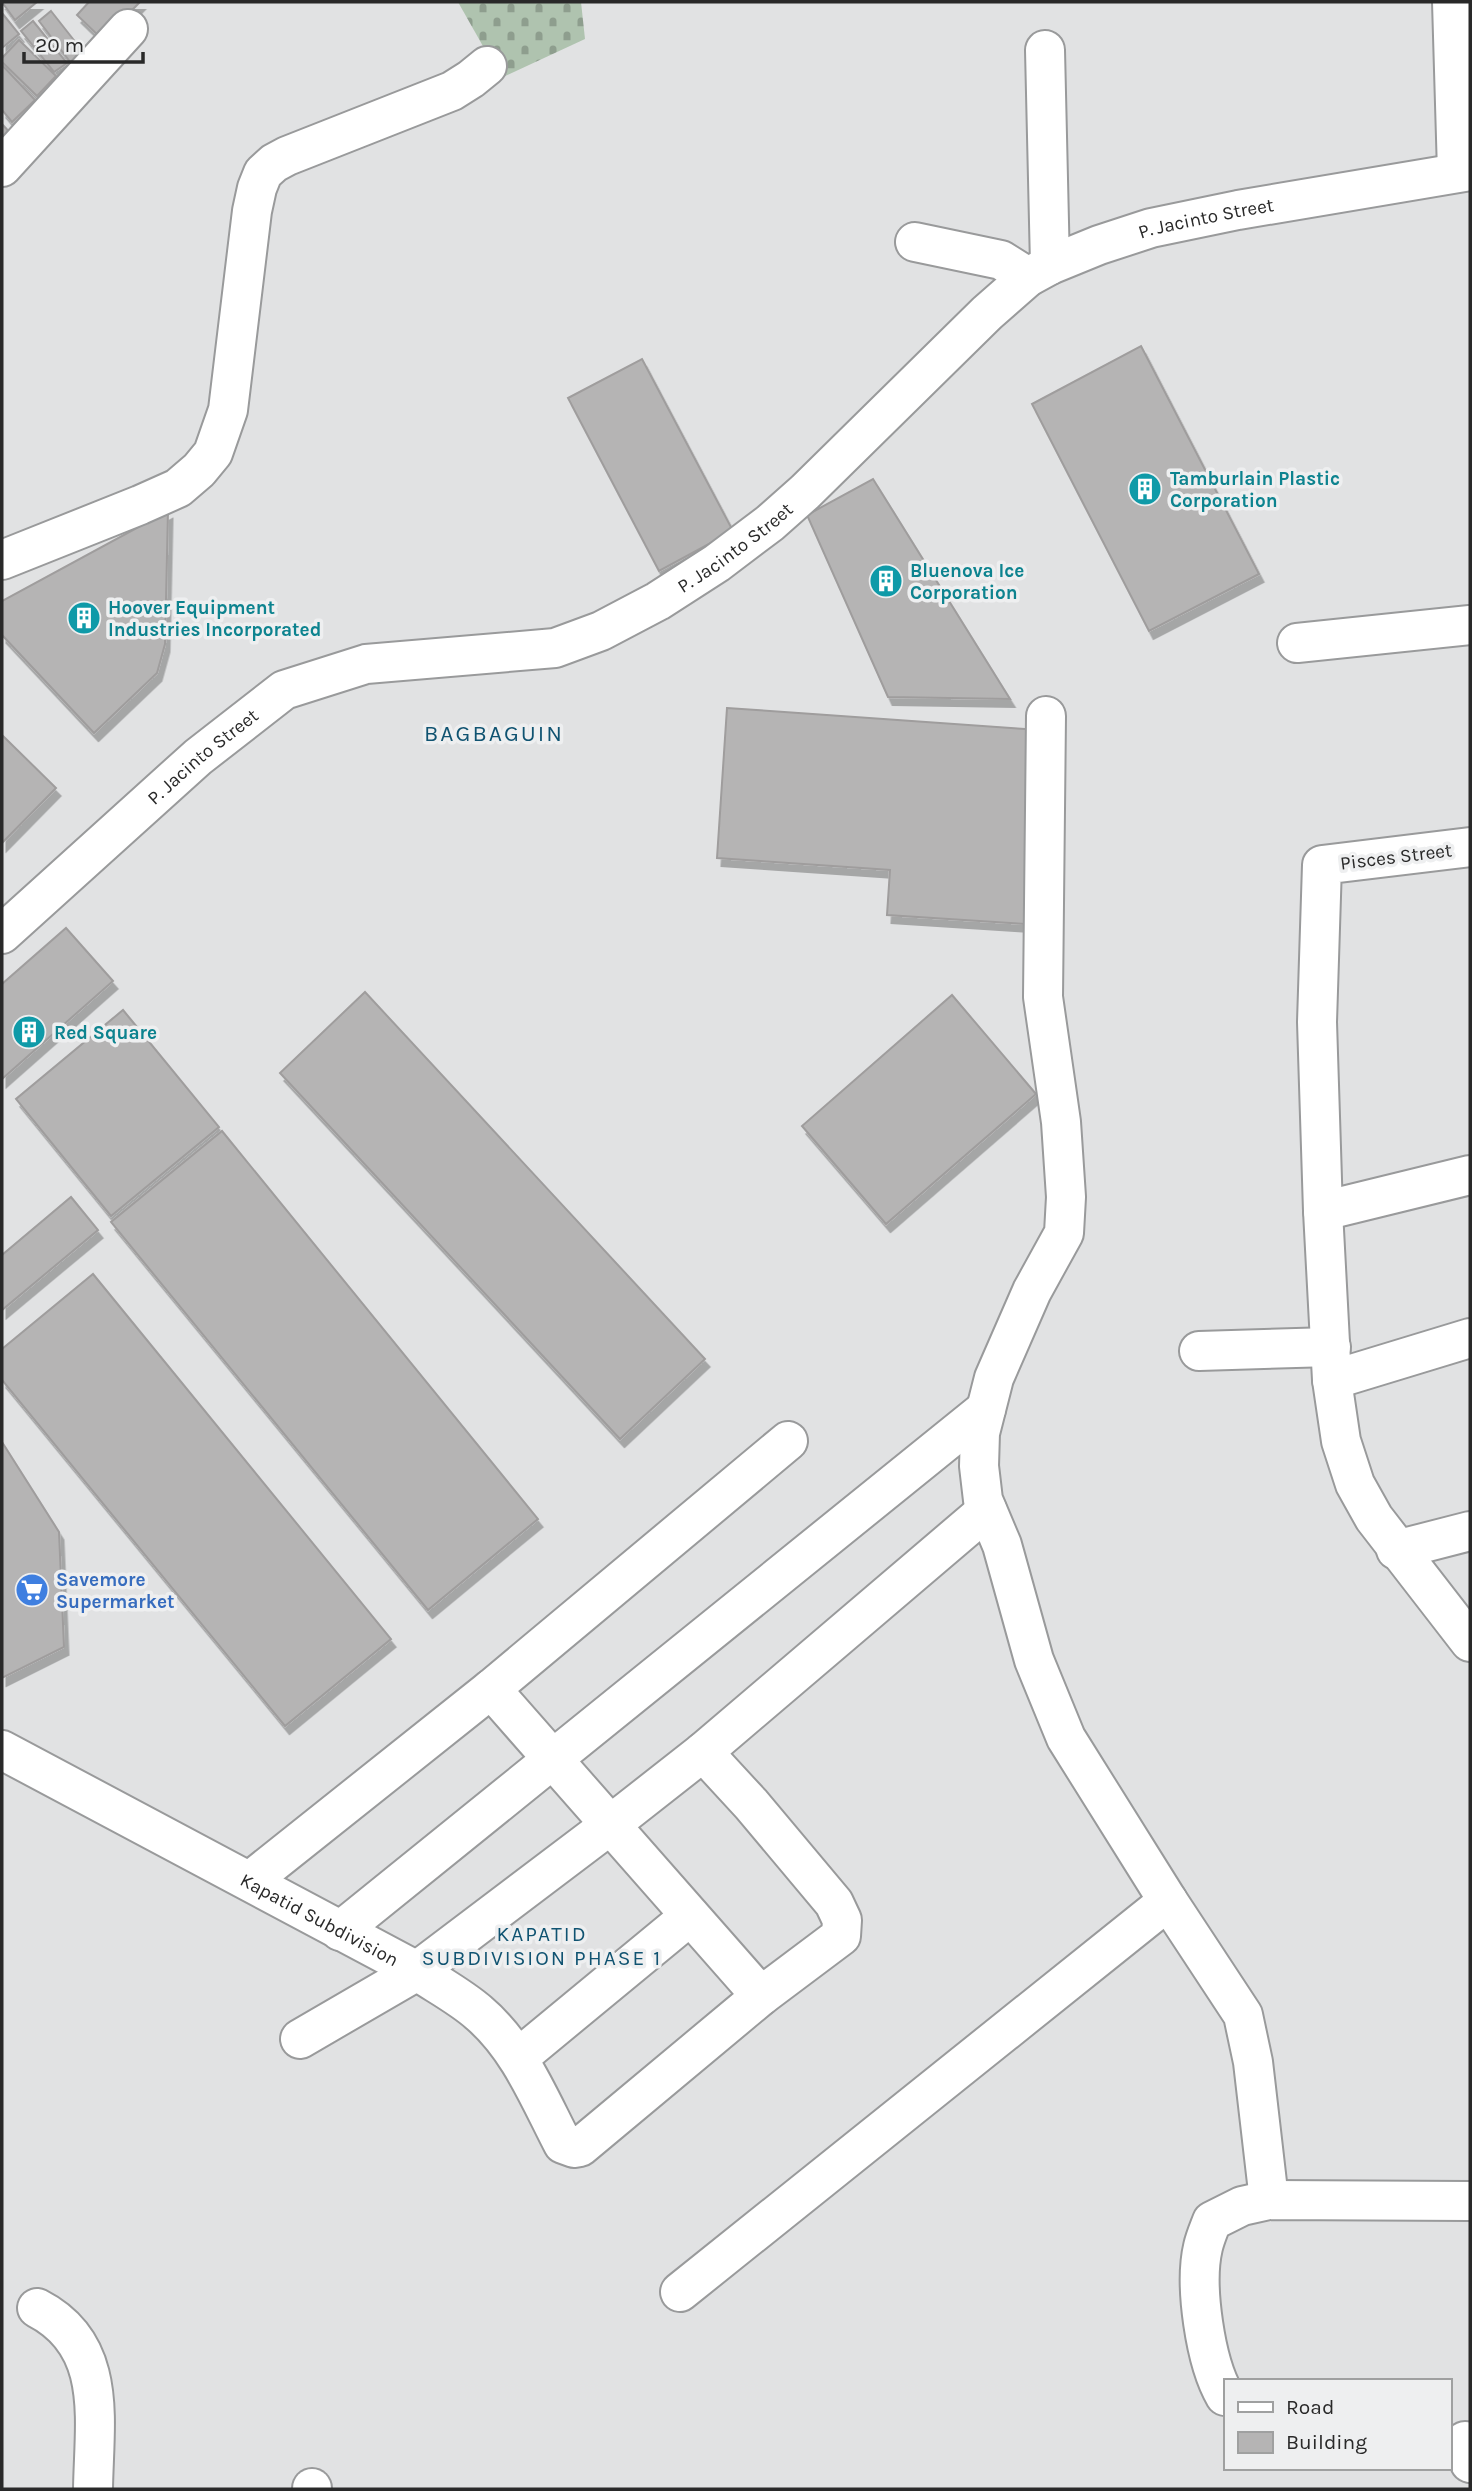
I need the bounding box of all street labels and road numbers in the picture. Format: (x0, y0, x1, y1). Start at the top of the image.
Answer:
street label: P. Jacinto Street (1135, 194, 1275, 243)
street label: P. Jacinto Street (673, 498, 797, 598)
street label: P. Jacinto Street (143, 704, 263, 809)
street label: Pisces Street (1339, 839, 1453, 875)
street label: Kapatid Subdivision (236, 1869, 402, 1971)

